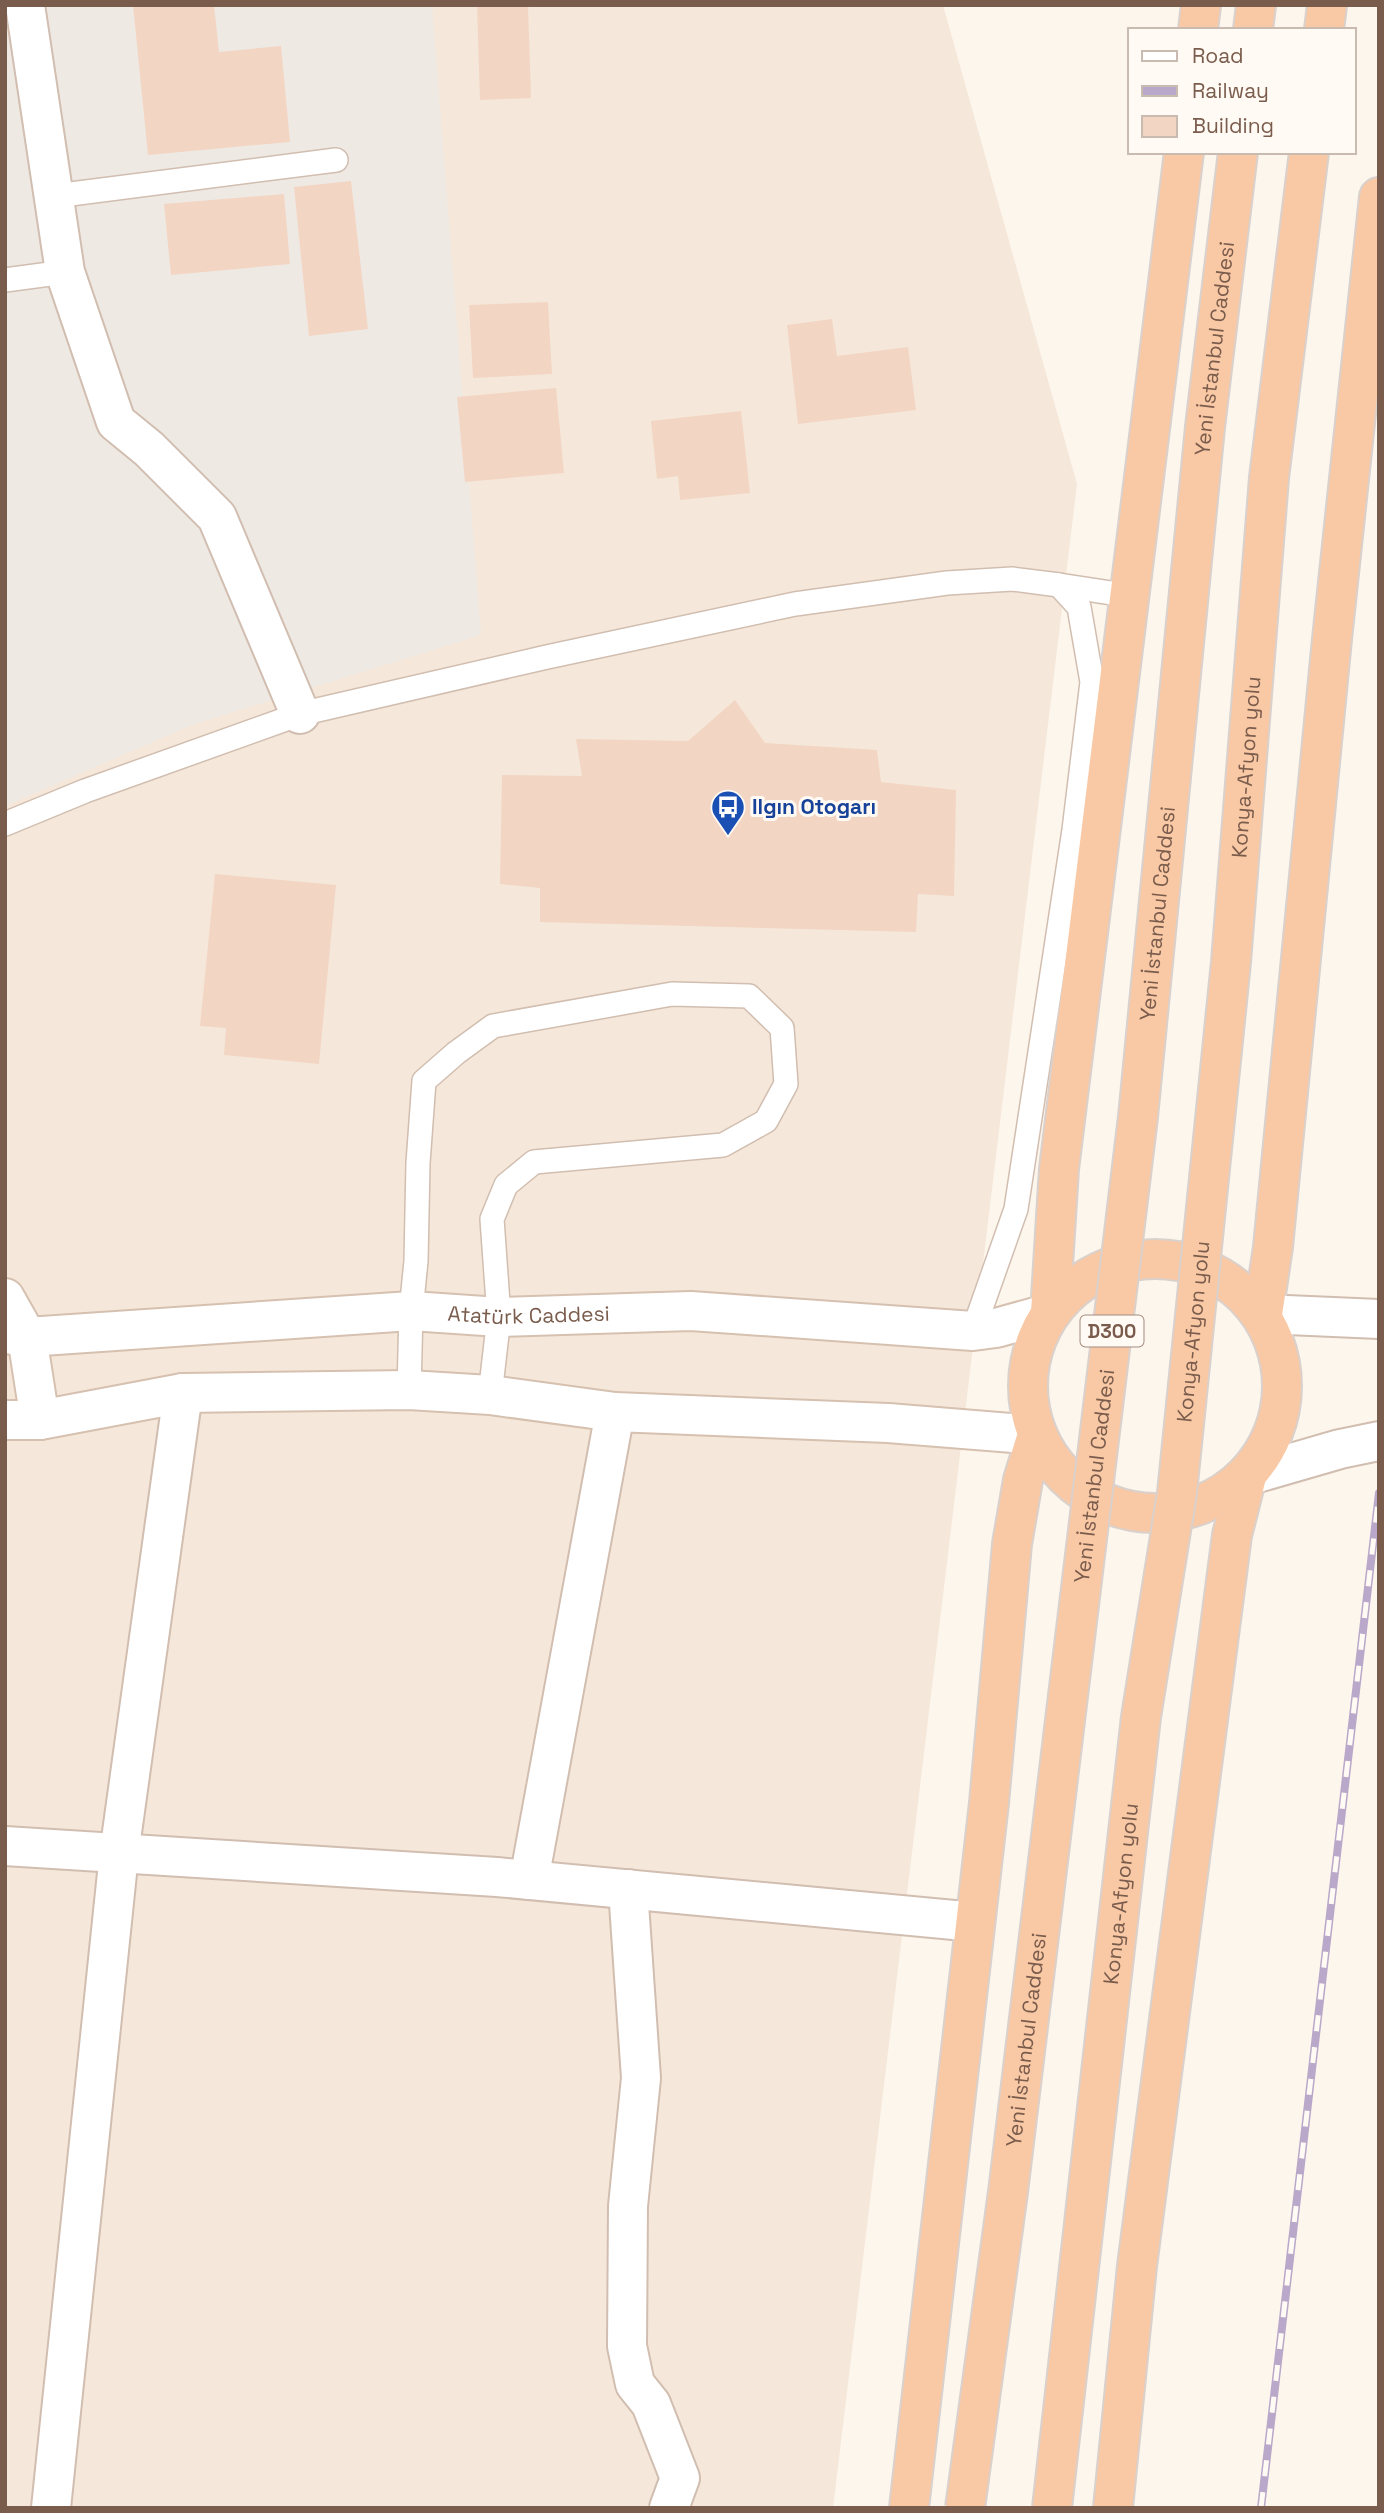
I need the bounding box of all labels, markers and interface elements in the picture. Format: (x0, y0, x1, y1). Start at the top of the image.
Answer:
legend (1128, 28, 1356, 154)
text: Road (1192, 42, 1244, 69)
text: Railway (1192, 77, 1269, 104)
text: Building (1192, 112, 1274, 139)
street label: Yeni İstanbul Caddesi (1188, 240, 1240, 457)
street label: Konya-Afyon yolu (1225, 675, 1266, 859)
bus stop icon: Ilgın Otogarı (709, 788, 747, 837)
place label: Ilgın Otogarı (752, 793, 876, 820)
street label: Yeni İstanbul Caddesi (1133, 805, 1181, 1022)
street label: Konya-Afyon yolu (1170, 1240, 1216, 1424)
street label: Atatürk Caddesi (447, 1300, 610, 1330)
road number: D300 (1080, 1316, 1144, 1346)
street label: Yeni İstanbul Caddesi (1068, 1368, 1120, 1585)
street label: Konya-Afyon yolu (1097, 1802, 1144, 1986)
street label: Yeni İstanbul Caddesi (1000, 1931, 1052, 2148)

